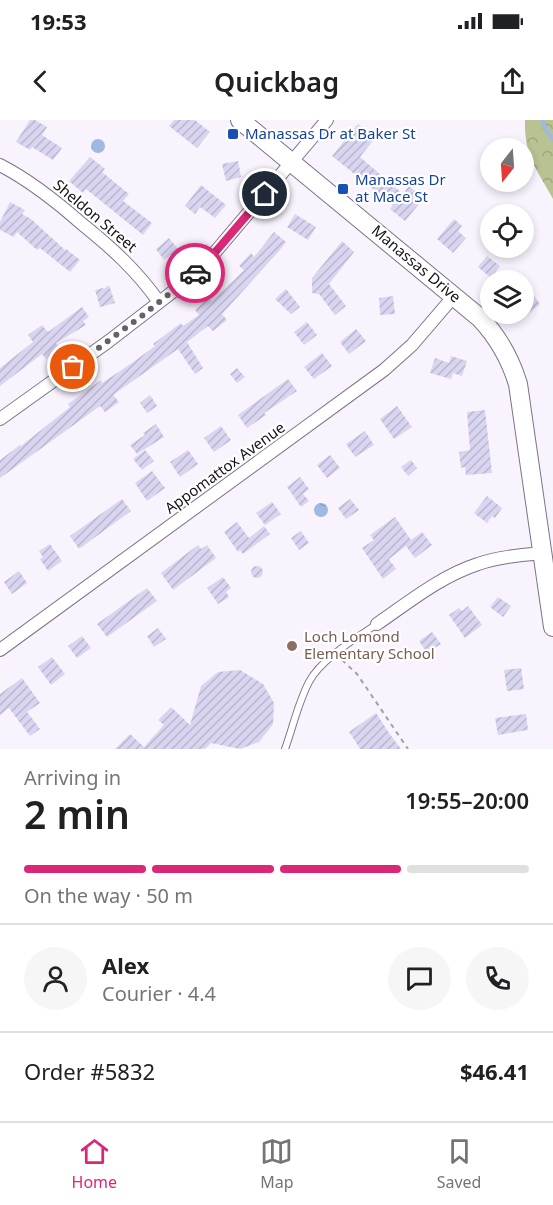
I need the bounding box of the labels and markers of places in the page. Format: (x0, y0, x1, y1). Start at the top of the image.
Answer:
place label: Manassas Dr at Baker St (245, 123, 416, 143)
marker: Manassas Dr at Baker St (226, 127, 240, 141)
pin (239, 168, 290, 219)
place label: Manassas Dr at Mace St (355, 169, 446, 206)
marker: Manassas Dr at Mace St (336, 182, 350, 196)
pin (47, 341, 98, 392)
place label: Loch Lomond Elementary School (304, 626, 435, 663)
marker: Loch Lomond Elementary School (285, 639, 299, 653)

